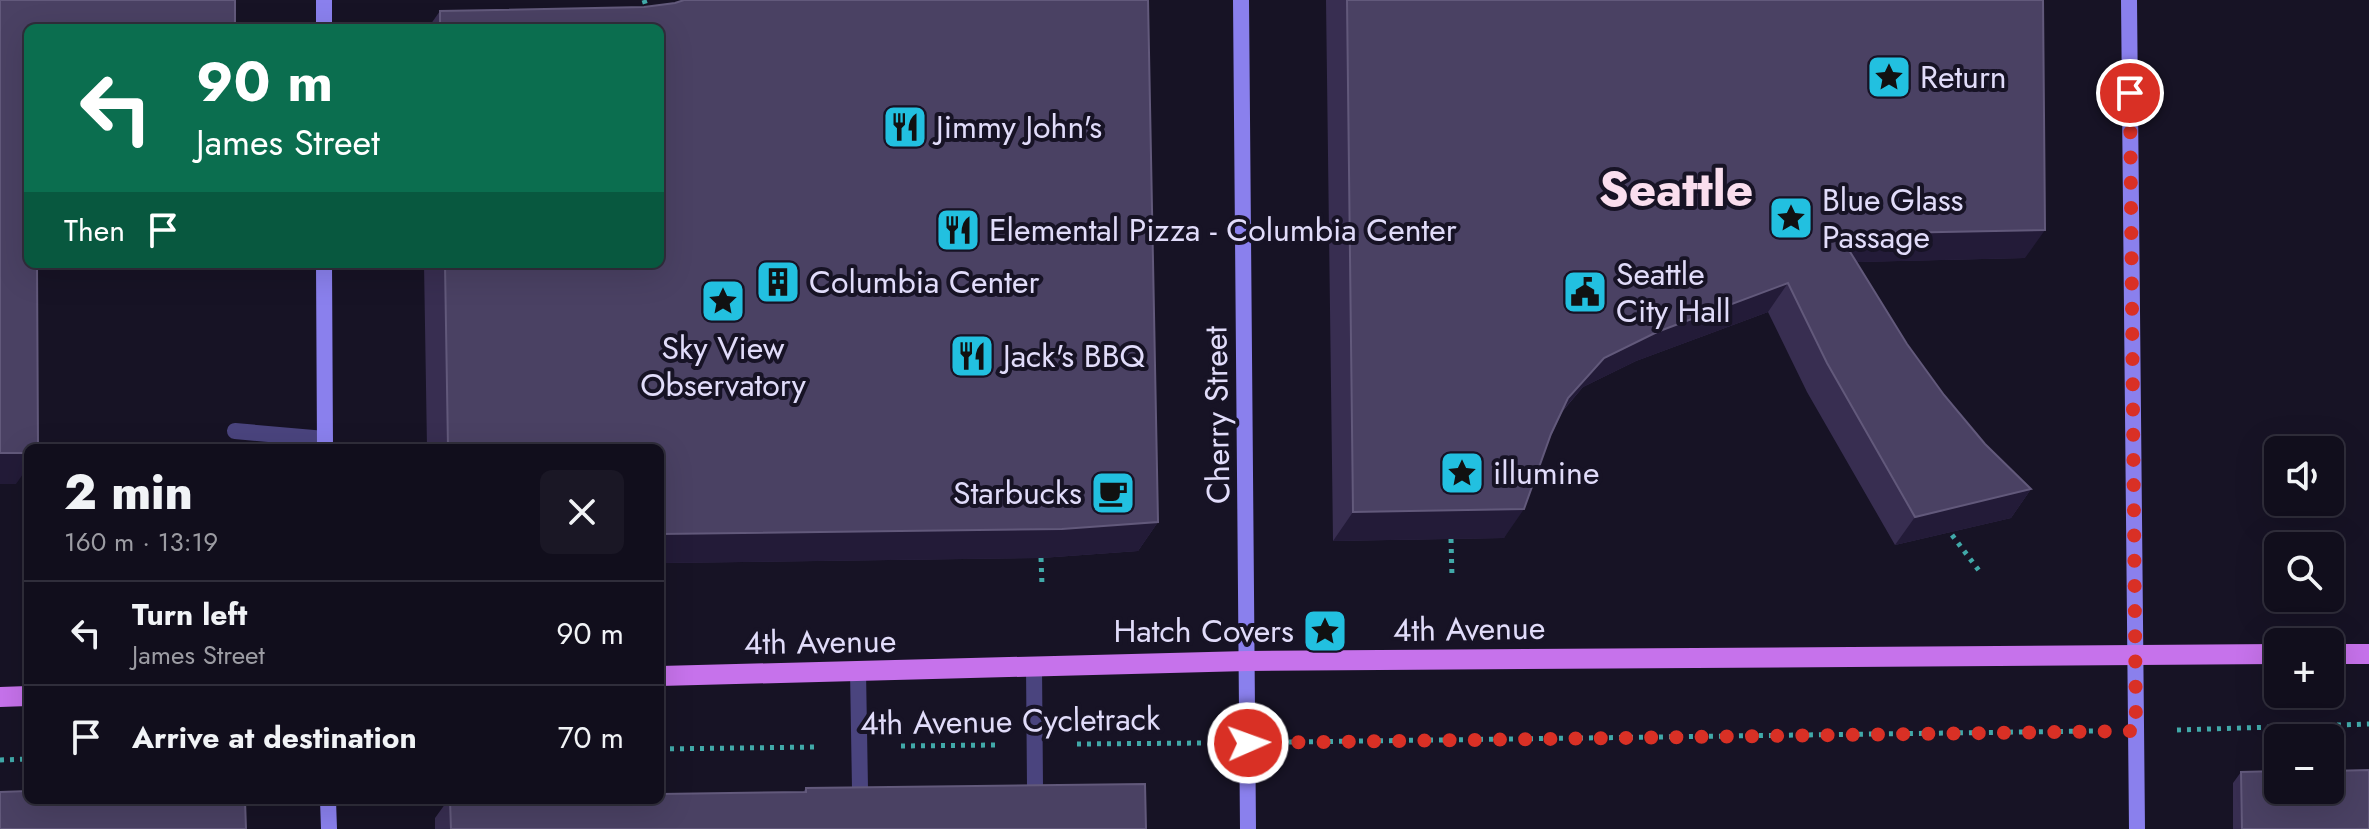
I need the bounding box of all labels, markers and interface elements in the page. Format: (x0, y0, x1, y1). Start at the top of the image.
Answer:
text: 90 m (196, 41, 333, 122)
place icon: Return (1865, 53, 1913, 101)
place label: Return (1920, 54, 2007, 100)
icon: left (64, 56, 168, 160)
pin (2096, 59, 2164, 127)
icon: arrive (2108, 71, 2152, 115)
restaurant icon: Jimmy John's (881, 103, 929, 151)
place label: Jimmy John's (932, 104, 1102, 150)
text: James Street (196, 116, 380, 168)
district label: Seattle (1599, 155, 1753, 224)
place label: Blue Glass Passage (1822, 177, 1963, 260)
place icon: Blue Glass Passage (1767, 194, 1815, 242)
restaurant icon: Elemental Pizza - Columbia Center (934, 206, 982, 254)
place label: Elemental Pizza - Columbia Center (989, 207, 1457, 253)
icon: arrive (141, 208, 185, 252)
text: Then (64, 209, 125, 252)
place label: Seattle City Hall (1616, 251, 1731, 334)
building icon: Columbia Center (754, 258, 802, 306)
place label: Columbia Center (809, 259, 1039, 305)
public building icon: Seattle City Hall (1561, 268, 1609, 316)
place icon: Sky View Observatory (699, 277, 747, 325)
place label: Sky View Observatory (640, 325, 807, 408)
street label: Cherry Street (1192, 325, 1242, 504)
restaurant icon: Jack's BBQ (948, 332, 996, 380)
place label: Jack's BBQ (999, 333, 1146, 379)
map controls (2264, 436, 2344, 804)
button: sound (2264, 436, 2344, 516)
place icon: illumine (1438, 449, 1486, 497)
place label: illumine (1493, 450, 1599, 496)
text: 2 min (64, 458, 193, 527)
cafe icon: Starbucks (1089, 469, 1137, 517)
button: close (540, 470, 624, 554)
place label: Starbucks (953, 470, 1082, 516)
text: 160 m · 13:19 (64, 523, 218, 561)
button: search (2264, 532, 2344, 612)
text: Turn left (132, 593, 247, 636)
street label: 4th Avenue (1392, 605, 1546, 653)
place icon: Hatch Covers (1301, 607, 1349, 655)
place label: Hatch Covers (1113, 608, 1294, 654)
icon: left (64, 611, 108, 655)
text: 90 m (556, 612, 624, 655)
street label: 4th Avenue (743, 618, 897, 666)
button: + (2264, 628, 2344, 708)
text: James Street (132, 636, 265, 674)
street label: 4th Avenue Cycletrack (860, 695, 1161, 747)
position arrow (1206, 701, 1290, 785)
icon: arrive (64, 715, 108, 759)
text: Arrive at destination (132, 716, 417, 759)
text: 70 m (558, 716, 624, 759)
button: − (2264, 724, 2344, 804)

